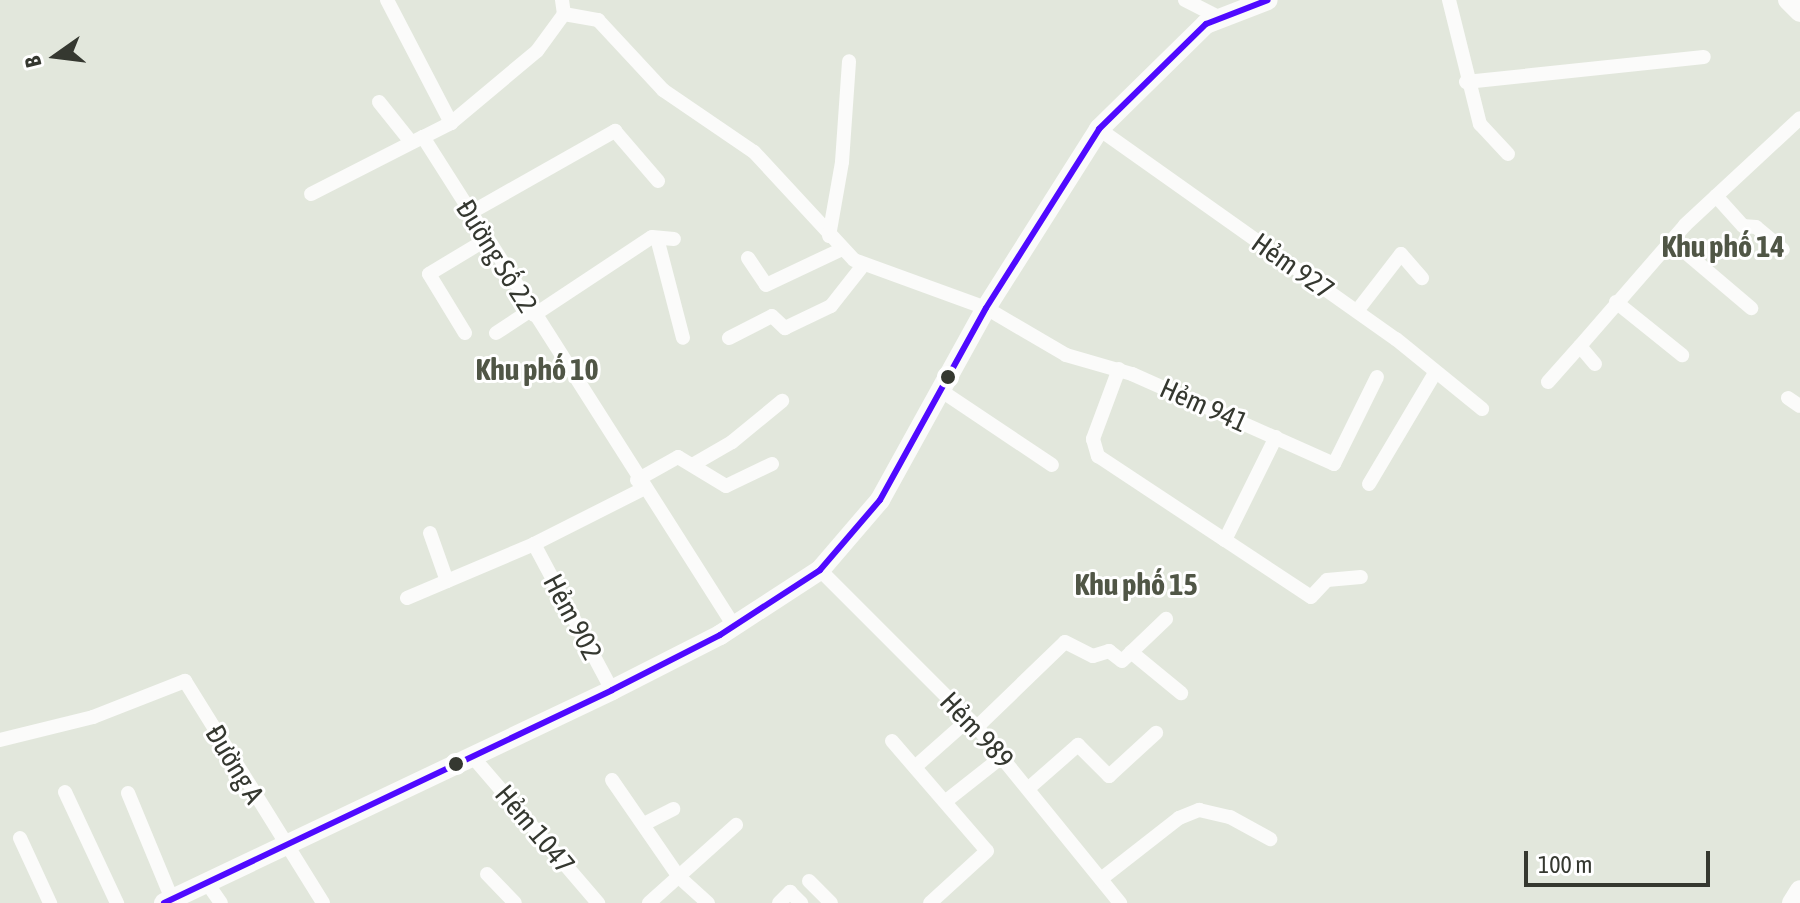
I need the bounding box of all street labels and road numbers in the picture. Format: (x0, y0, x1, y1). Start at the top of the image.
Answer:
street label: Đường Số 22 (449, 193, 545, 319)
street label: Hẻm 927 (1245, 226, 1341, 306)
street label: Hẻm 941 (1155, 371, 1253, 439)
street label: Hẻm 902 (536, 568, 610, 666)
street label: Hẻm 989 (933, 685, 1021, 775)
street label: Đường A (199, 719, 271, 809)
street label: Hẻm 1047 (488, 778, 582, 880)

